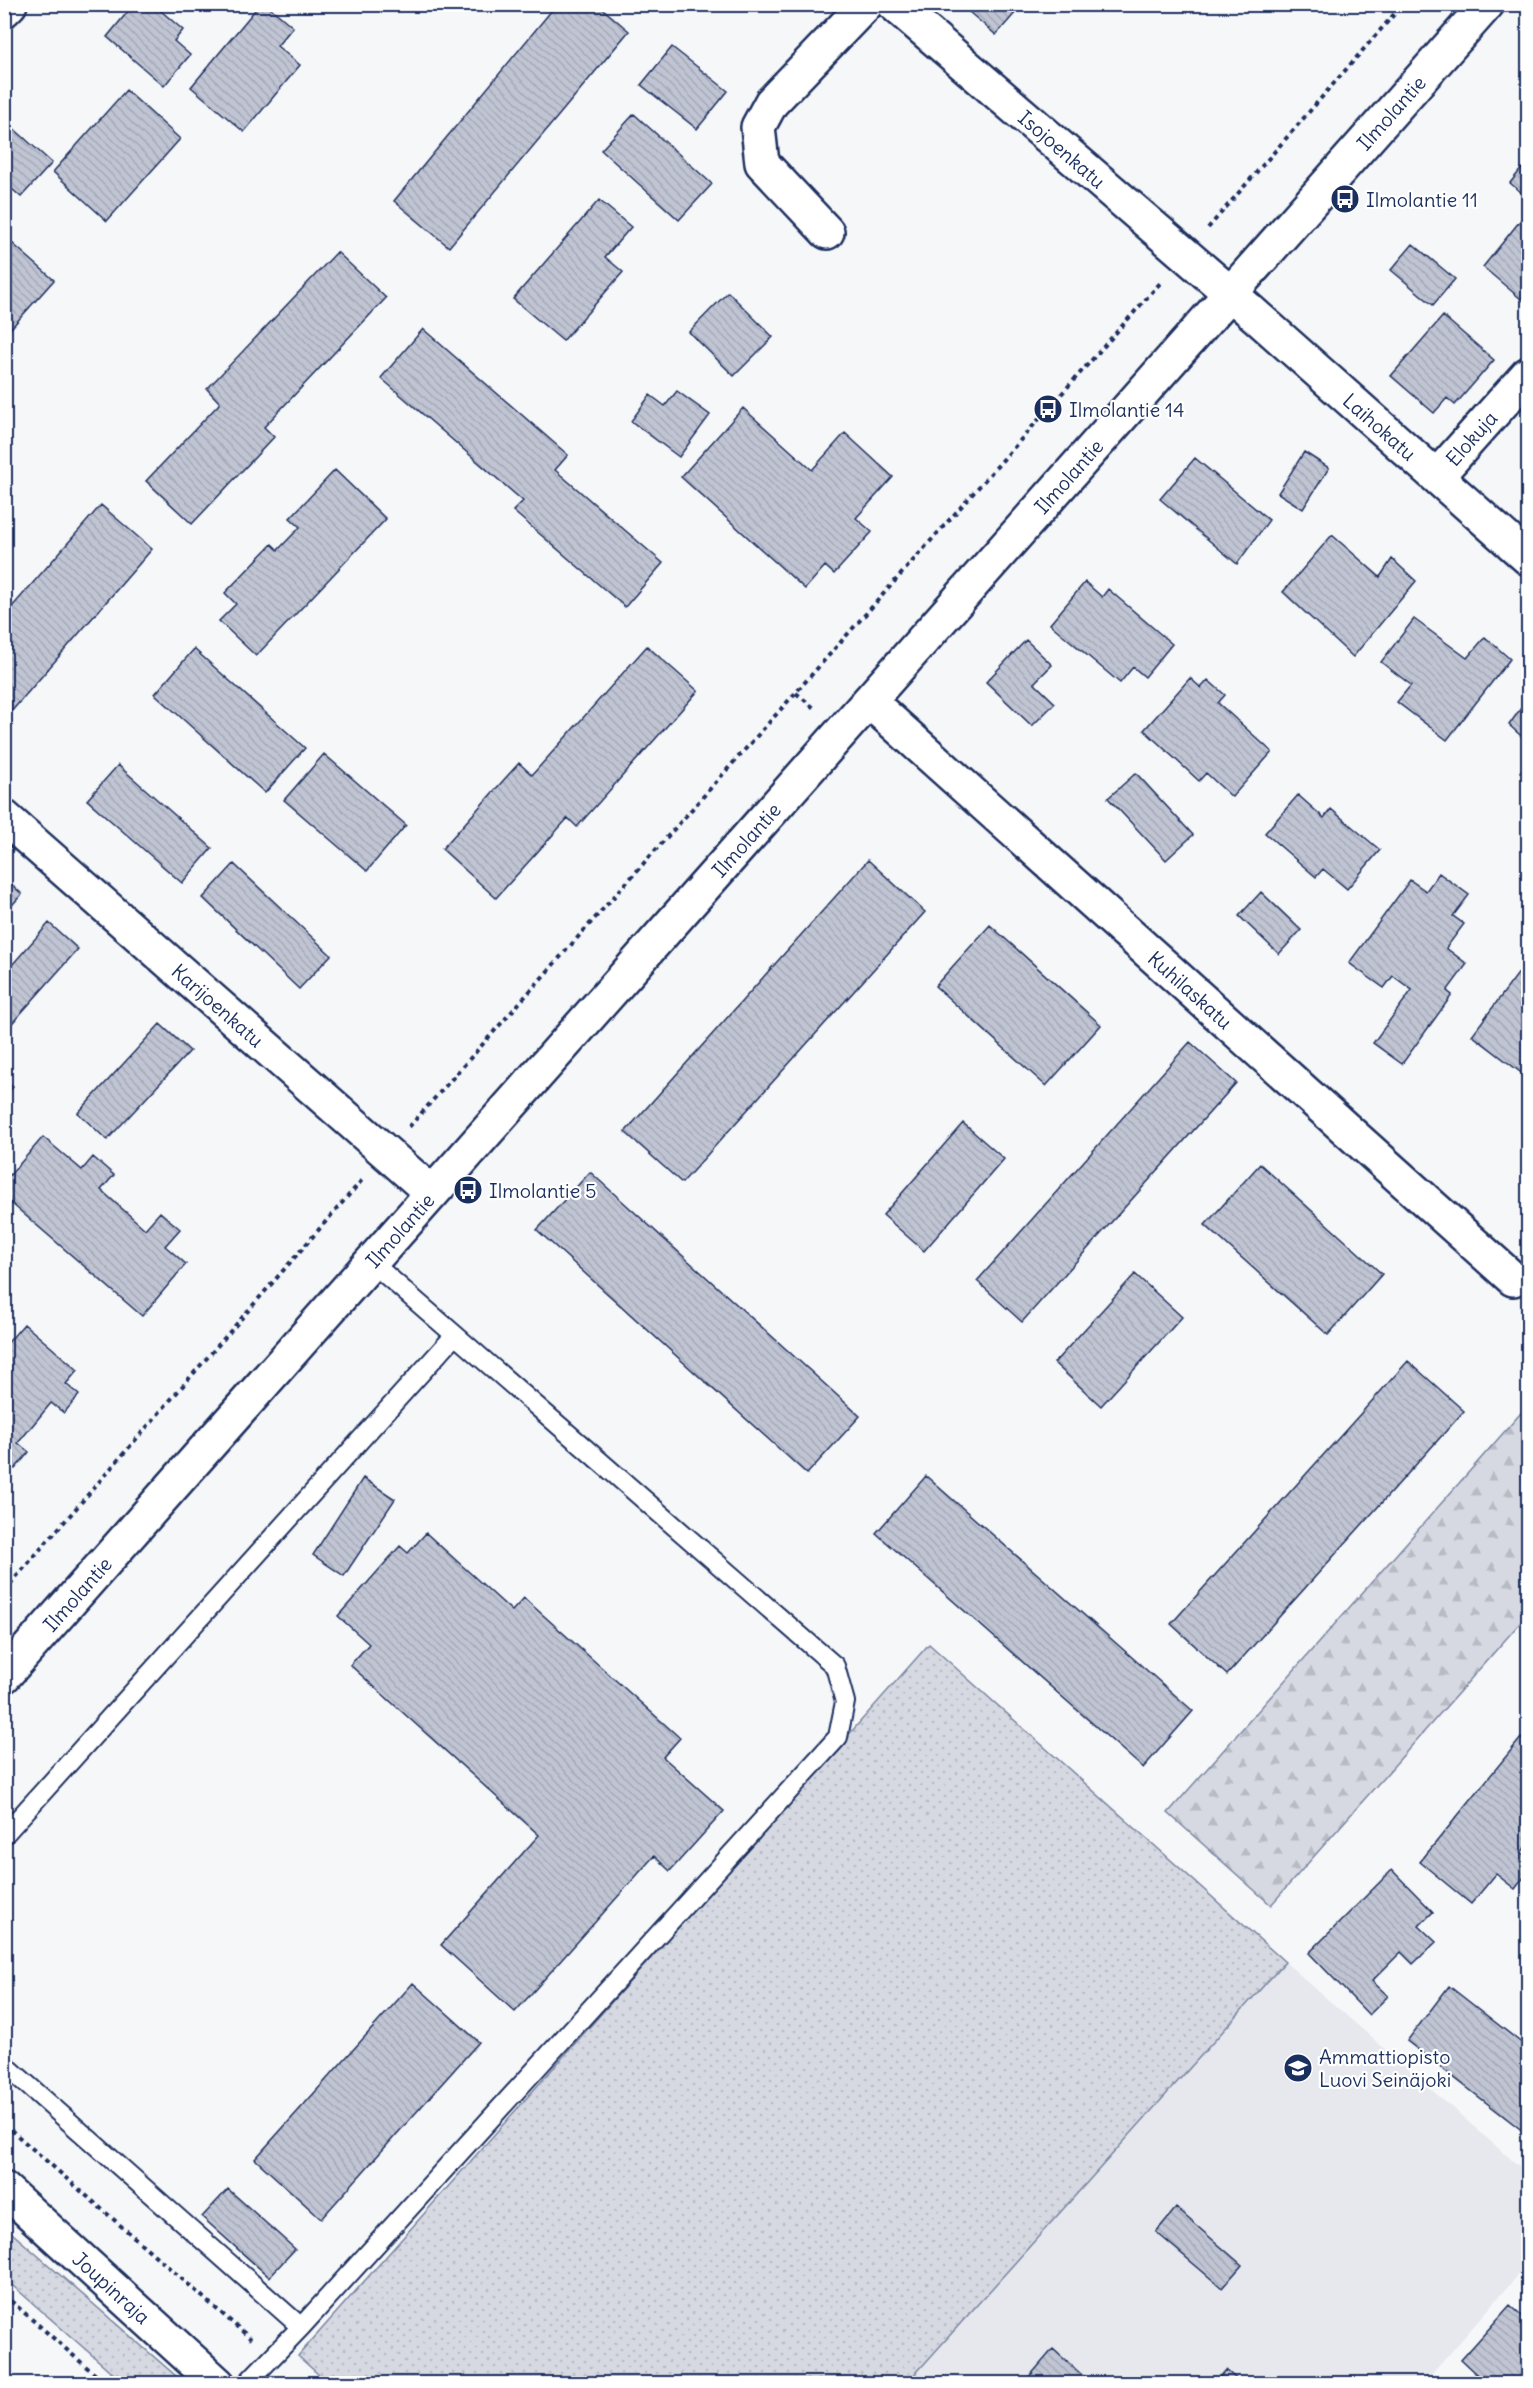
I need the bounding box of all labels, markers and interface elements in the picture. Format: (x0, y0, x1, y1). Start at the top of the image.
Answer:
street label: Ilmolantie (1351, 70, 1430, 155)
street label: Isojoenkatu (1014, 104, 1111, 193)
bus stop icon: Ilmolantie 11 (1329, 183, 1361, 215)
place label: Ilmolantie 11 (1366, 187, 1478, 212)
street label: Laihokatu (1338, 387, 1422, 466)
bus stop icon: Ilmolantie 14 (1032, 393, 1064, 425)
place label: Ilmolantie 14 (1069, 397, 1185, 422)
street label: Elokuja (1440, 405, 1502, 471)
street label: Ilmolantie (1029, 434, 1108, 518)
street label: Ilmolantie (706, 797, 786, 882)
street label: Kuhilaskatu (1143, 945, 1238, 1034)
street label: Karijoenkatu (167, 958, 269, 1052)
bus stop icon: Ilmolantie 5 (452, 1174, 484, 1206)
place label: Ilmolantie 5 (489, 1178, 597, 1203)
street label: Ilmolantie (360, 1188, 439, 1273)
street label: Ilmolantie (37, 1551, 117, 1636)
place label: Ammattiopisto Luovi Seinäjoki (1319, 2044, 1451, 2092)
school or university icon: Ammattiopisto Luovi Seinäjoki (1282, 2052, 1314, 2084)
street label: Joupinraja (68, 2246, 156, 2329)

